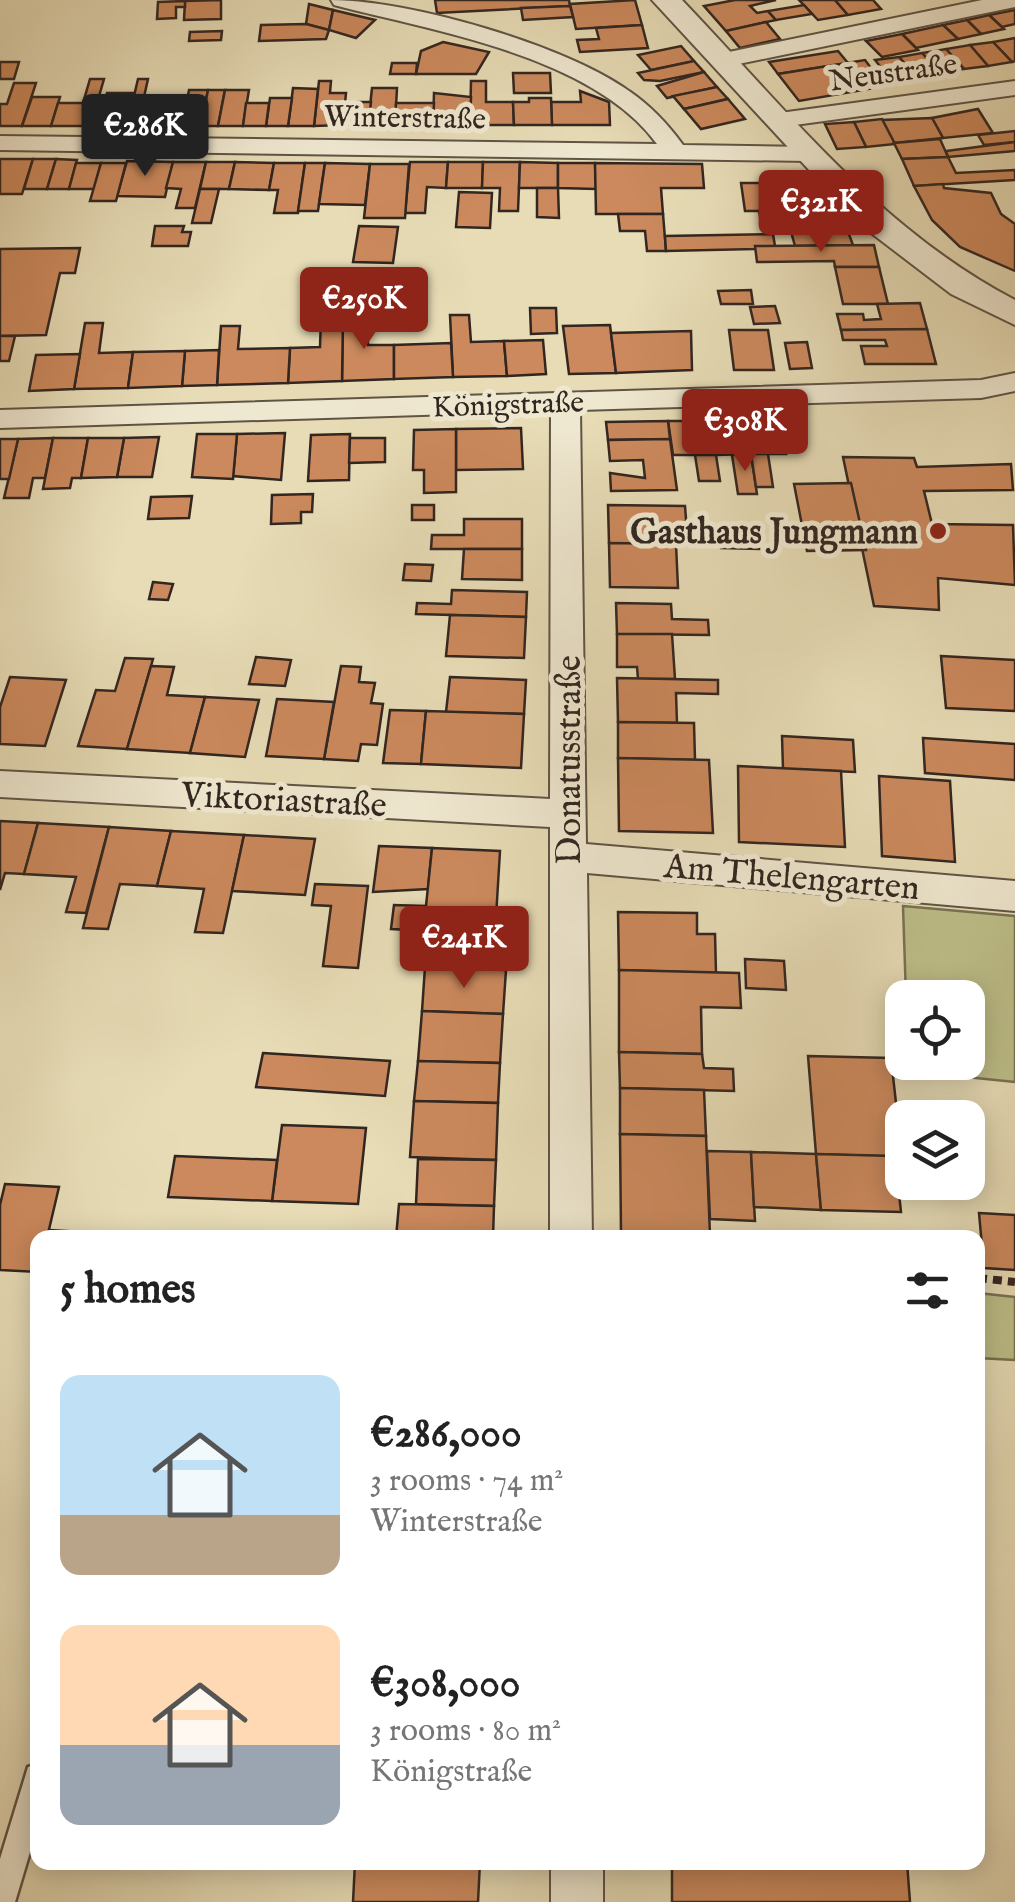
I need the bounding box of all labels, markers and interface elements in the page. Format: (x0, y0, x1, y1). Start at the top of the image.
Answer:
street label: Neustraße (827, 46, 960, 102)
pin: €286K (75, 94, 215, 179)
street label: Winterstraße (324, 99, 486, 139)
text: €286K (104, 106, 186, 147)
pin: €321K (751, 170, 891, 255)
text: €321K (781, 182, 861, 223)
pin: €250K (294, 267, 434, 352)
text: €250K (322, 279, 406, 320)
street label: Königstraße (431, 384, 585, 428)
pin: €308K (675, 389, 815, 474)
text: €308K (704, 401, 786, 442)
place label: Gasthaus Jungmann (630, 511, 918, 556)
marker: Gasthaus Jungmann (927, 520, 949, 542)
street label: Donatusstraße (548, 655, 593, 865)
street label: Viktoriastraße (179, 774, 388, 829)
street label: Am Thelengarten (661, 845, 921, 912)
pin: €241K (394, 906, 534, 991)
text: €241K (422, 918, 506, 959)
map controls (885, 980, 985, 1200)
button: locate (885, 980, 985, 1080)
button: layers (885, 1100, 985, 1200)
icon: filters (900, 1263, 955, 1318)
text: 5 homes (60, 1264, 196, 1317)
text: €286,000 (370, 1408, 522, 1461)
icon: home (140, 1415, 260, 1535)
text: 3 rooms · 74 m² (370, 1461, 563, 1502)
text: Winterstraße (370, 1502, 542, 1543)
text: €308,000 (370, 1658, 520, 1711)
icon: home (140, 1665, 260, 1785)
text: 3 rooms · 80 m² (370, 1711, 561, 1752)
text: Königstraße (370, 1752, 532, 1793)

